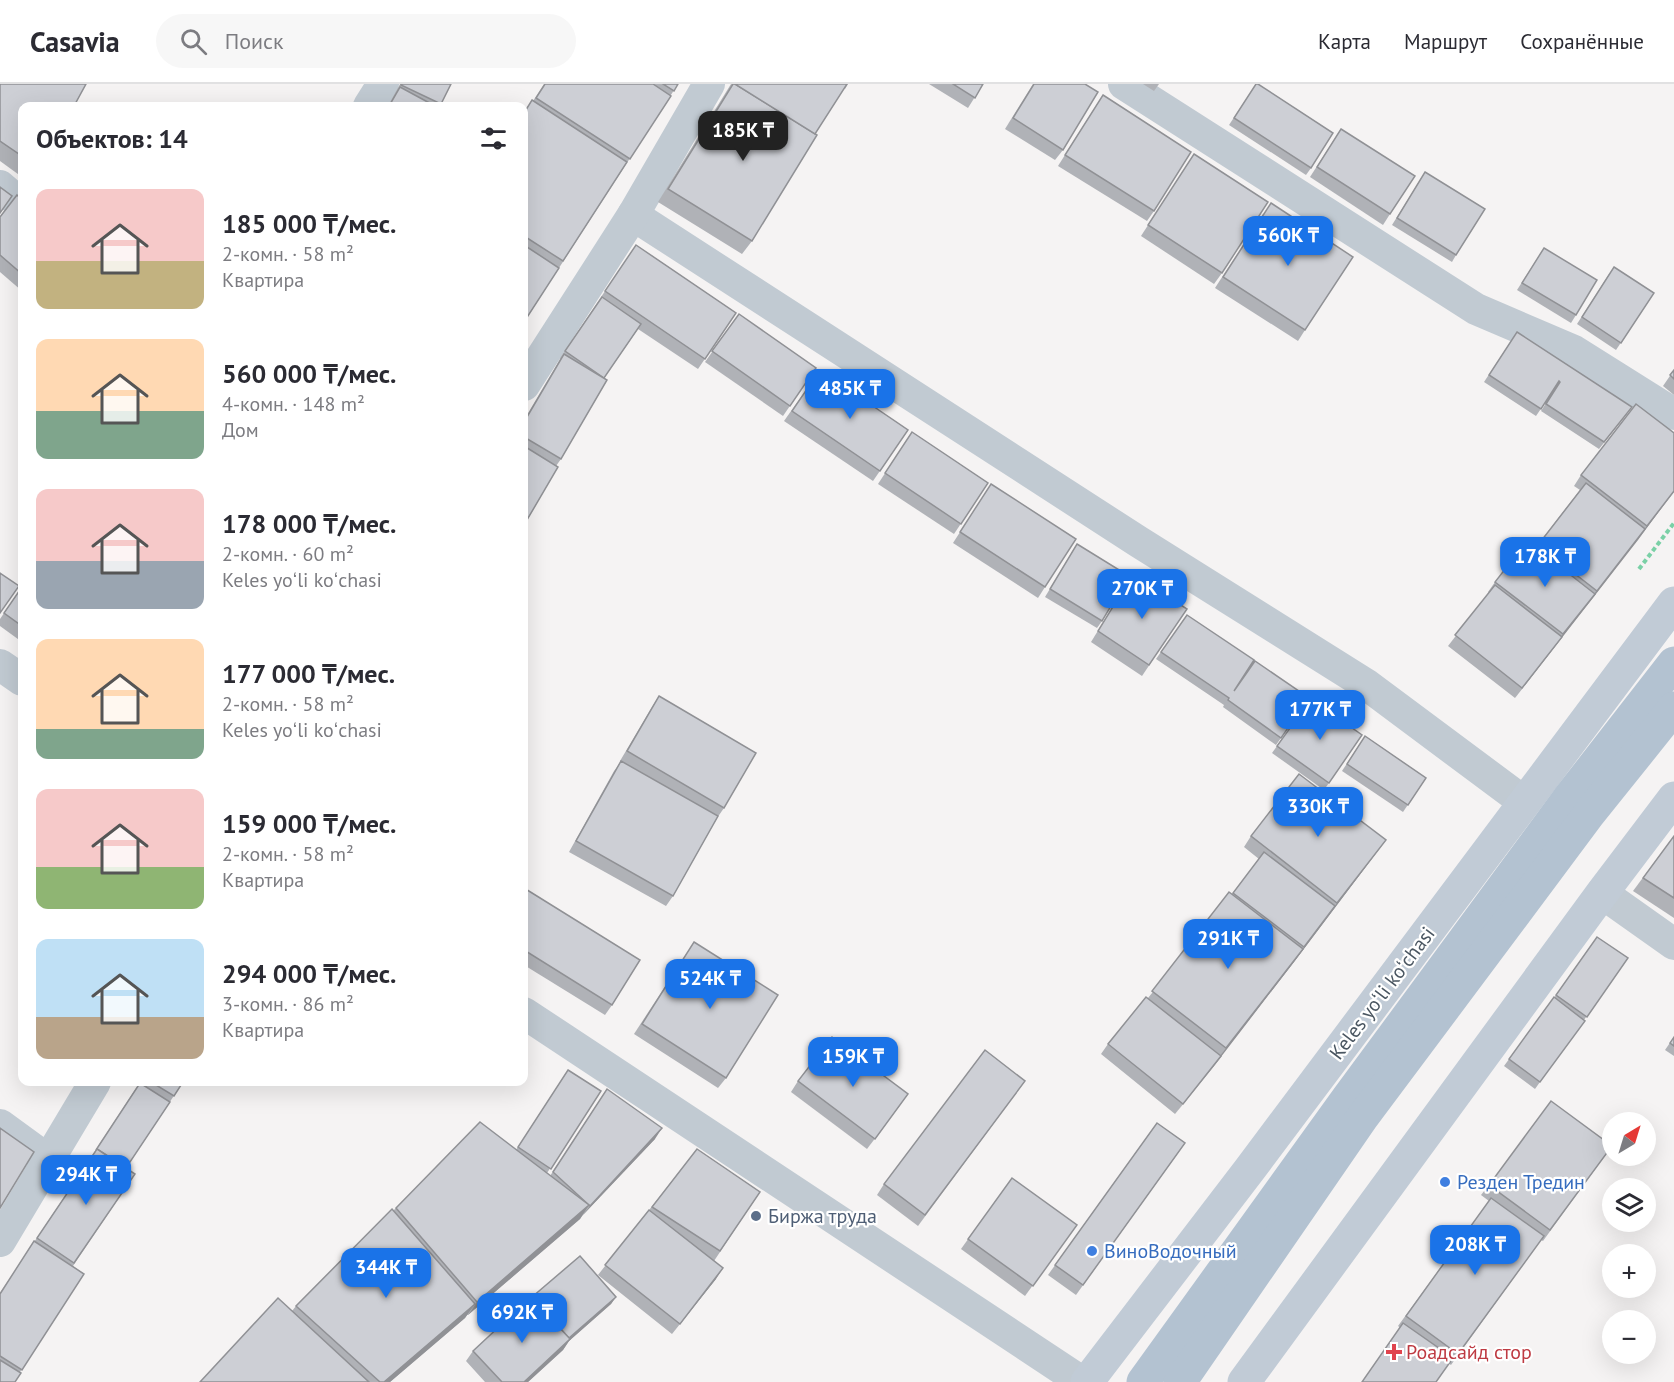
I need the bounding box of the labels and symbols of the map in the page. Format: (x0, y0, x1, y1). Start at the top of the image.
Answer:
pin: 185K ₸ (694, 111, 792, 162)
pin: 560K ₸ (1239, 216, 1337, 267)
pin: 485K ₸ (801, 369, 899, 420)
pin: 178K ₸ (1496, 537, 1594, 588)
pin: 270K ₸ (1093, 569, 1191, 620)
pin: 177K ₸ (1271, 690, 1369, 741)
pin: 330K ₸ (1269, 787, 1367, 838)
pin: 291K ₸ (1179, 919, 1277, 970)
street label: Keles yoʻli koʻchasi (1324, 921, 1440, 1065)
pin: 524K ₸ (661, 959, 759, 1010)
pin: 159K ₸ (804, 1037, 902, 1088)
north arrow (1602, 1112, 1656, 1166)
pin: 294K ₸ (37, 1155, 135, 1206)
place label: Резден Тредин (1457, 1169, 1585, 1195)
marker: Резден Тредин (1438, 1175, 1452, 1189)
place label: Биржа труда (768, 1203, 877, 1229)
marker: Биржа труда (749, 1209, 763, 1223)
pin: 208K ₸ (1426, 1225, 1524, 1276)
place label: ВиноВодочный (1104, 1238, 1237, 1264)
marker: ВиноВодочный (1085, 1244, 1099, 1258)
pin: 344K ₸ (337, 1248, 435, 1299)
pin: 692K ₸ (473, 1293, 571, 1344)
place label: Роадсайд стор (1406, 1339, 1532, 1365)
marker: Роадсайд стор (1387, 1345, 1401, 1359)

